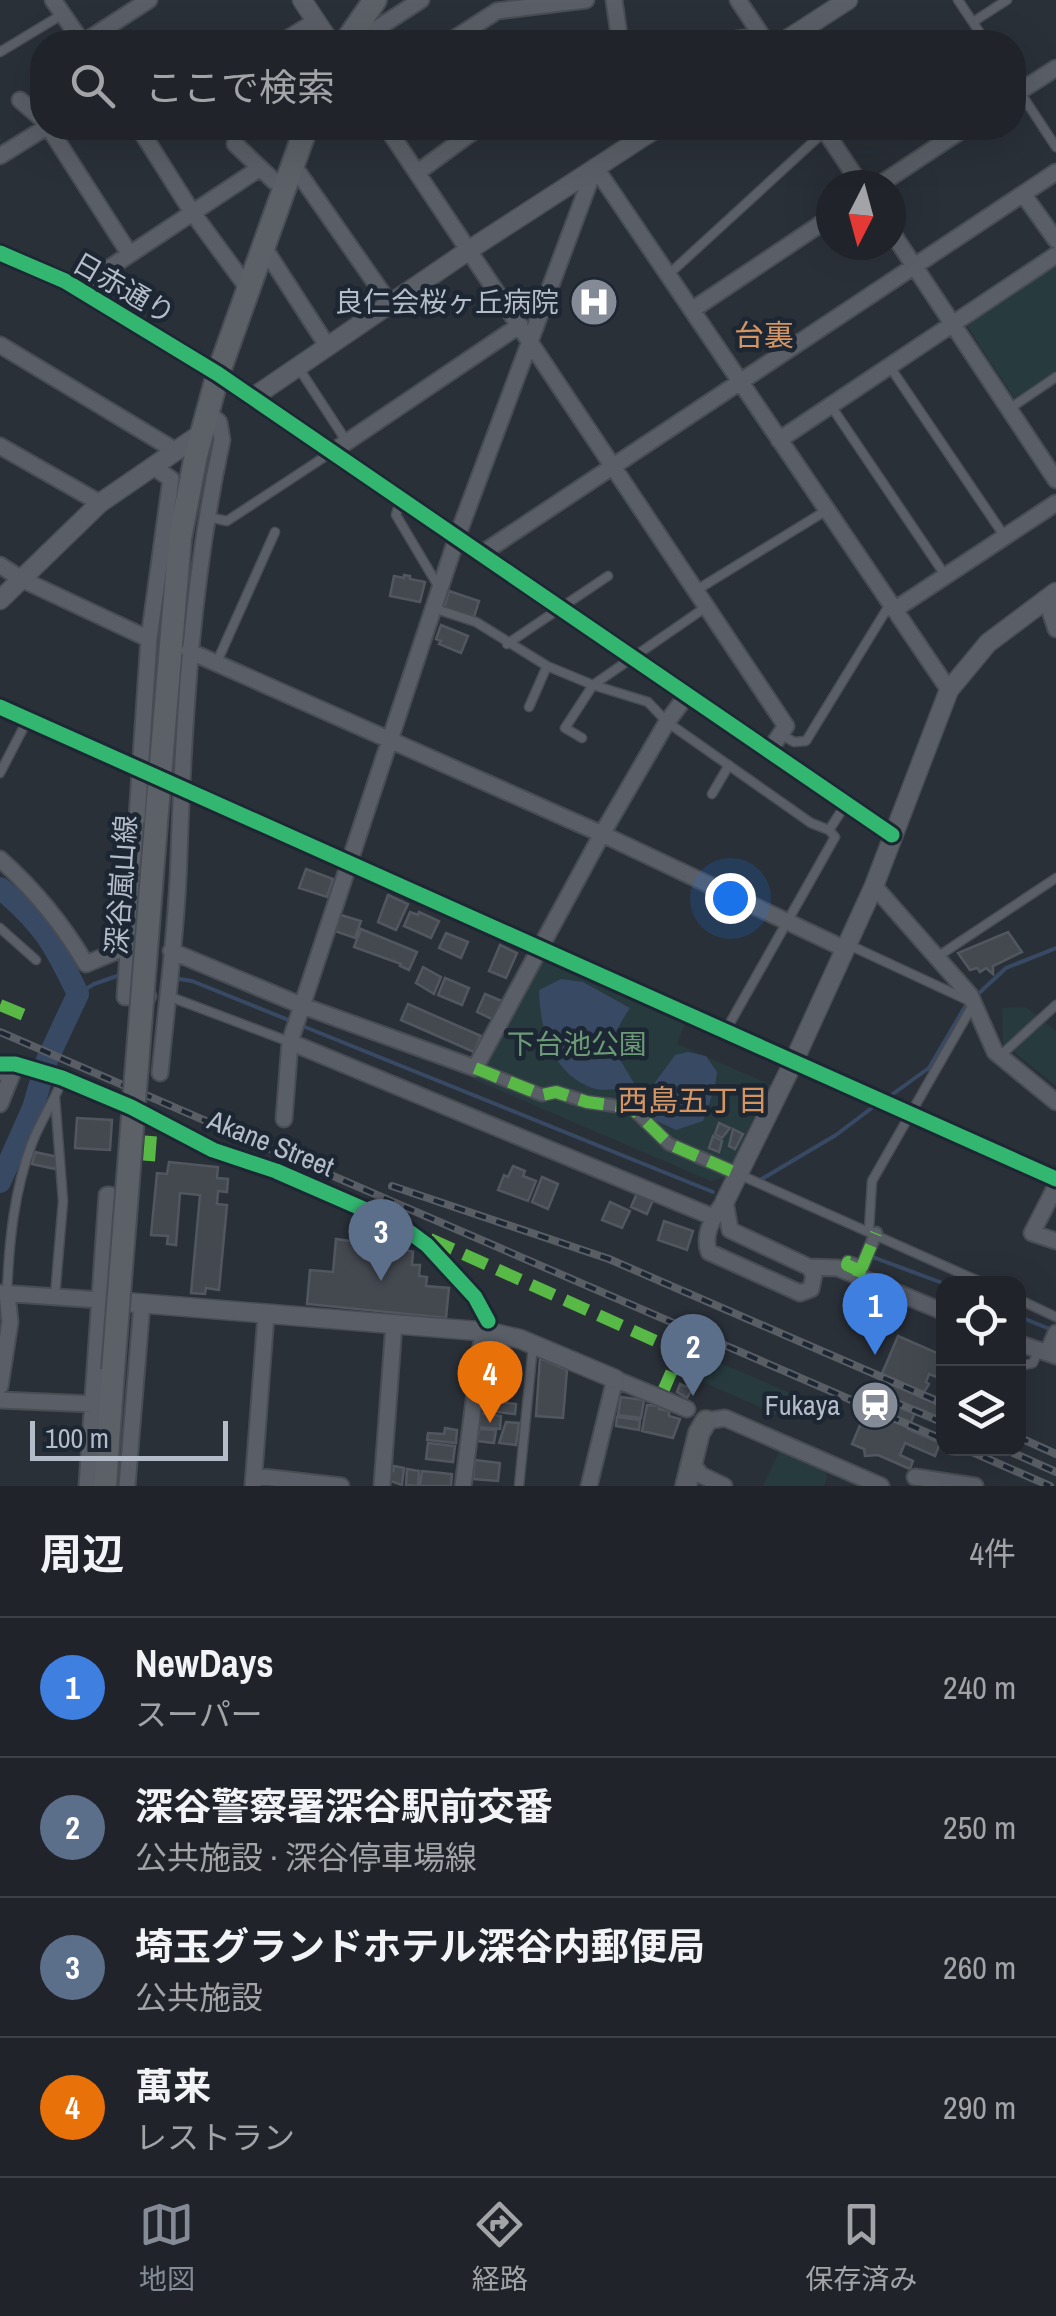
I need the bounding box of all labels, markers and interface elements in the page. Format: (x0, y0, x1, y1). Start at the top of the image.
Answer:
search box (30, 30, 1026, 140)
icon: search (65, 58, 120, 113)
text: ここで検索 (145, 62, 335, 113)
north arrow (816, 170, 906, 260)
street label: 日赤通り (66, 244, 182, 332)
hospital icon: 良仁会桜ヶ丘病院 (568, 276, 620, 328)
place label: 良仁会桜ヶ丘病院 (335, 283, 559, 321)
district label: 台裏 (734, 315, 794, 355)
street label: 深谷嵐山線 (97, 814, 145, 956)
your location (705, 873, 756, 924)
park label: 下台池公園 (507, 1025, 647, 1063)
district label: 西島五丁目 (618, 1080, 768, 1120)
street label: Akane Street (201, 1100, 340, 1185)
pin: 3 (348, 1198, 414, 1281)
pin: 1 (842, 1272, 908, 1355)
map controls (936, 1276, 1026, 1456)
button: locate (936, 1276, 1026, 1366)
pin: 2 (660, 1314, 726, 1396)
pin: 4 (458, 1340, 522, 1423)
button: layers (936, 1366, 1026, 1456)
station icon: Fukaya (849, 1379, 901, 1431)
place label: Fukaya (765, 1386, 840, 1424)
scale bar (30, 1416, 228, 1460)
text: 100 m (45, 1419, 109, 1457)
text: 周辺 (40, 1526, 124, 1582)
text: 4件 (969, 1532, 1016, 1575)
text: NewDays (135, 1638, 274, 1689)
text: 1 (65, 1666, 80, 1709)
text: 240 m (943, 1666, 1016, 1709)
text: スーパー (135, 1693, 263, 1736)
text: 深谷警察署深谷駅前交番 (135, 1781, 553, 1832)
text: 2 (65, 1806, 80, 1849)
text: 250 m (943, 1806, 1016, 1849)
text: 公共施設 · 深谷停車場線 (135, 1836, 477, 1879)
text: 埼玉グランドホテル深谷内郵便局 (135, 1921, 705, 1972)
text: 3 (65, 1946, 80, 1989)
text: 260 m (943, 1946, 1016, 1989)
text: 公共施設 (135, 1976, 263, 2019)
text: 萬来 (135, 2061, 211, 2112)
text: 4 (65, 2086, 80, 2129)
text: 290 m (943, 2086, 1016, 2129)
text: レストラン (135, 2116, 295, 2159)
tab: 地図 (139, 2197, 195, 2298)
tab: 経路 (472, 2197, 528, 2298)
tab: 保存済み (805, 2197, 917, 2298)

